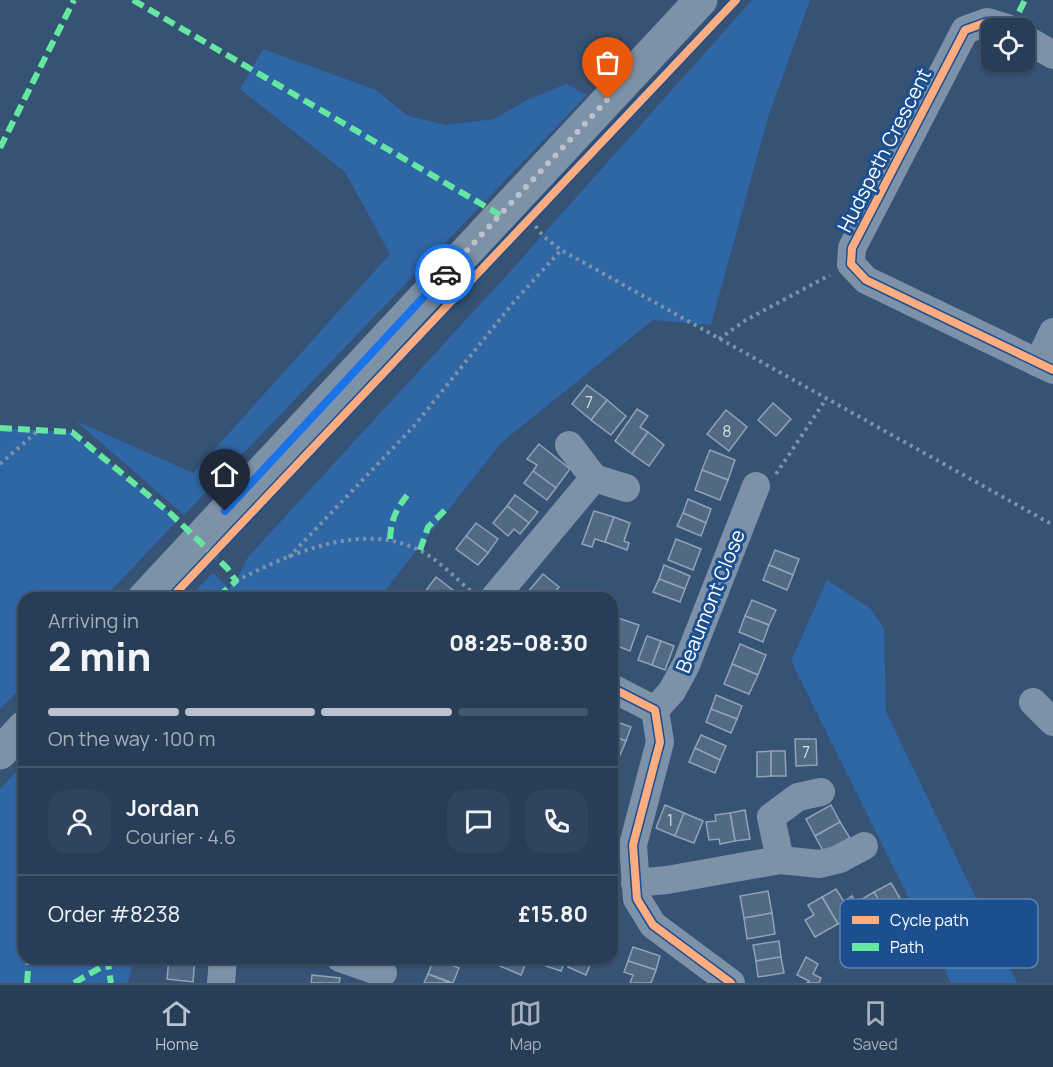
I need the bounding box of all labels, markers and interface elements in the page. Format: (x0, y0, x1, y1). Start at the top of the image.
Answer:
map controls (981, 18, 1035, 72)
button: locate (981, 18, 1035, 72)
pin (582, 37, 633, 99)
icon: bag (591, 46, 624, 79)
street label: Hudspeth Crescent (831, 63, 937, 237)
courier (415, 244, 475, 304)
icon: car (429, 258, 462, 291)
house number: 7 (585, 391, 593, 413)
house number: 8 (722, 420, 732, 442)
pin (199, 449, 250, 511)
icon: home (208, 458, 241, 491)
street label: Beaumont Close (669, 525, 751, 677)
text: Arriving in (48, 607, 139, 634)
text: 08:25–08:30 (449, 628, 588, 658)
text: 2 min (48, 629, 151, 683)
text: On the way · 100 m (48, 725, 215, 752)
house number: 7 (802, 741, 810, 763)
button: person (48, 790, 111, 853)
button: chat (447, 790, 510, 853)
button: phone (525, 790, 588, 853)
text: Jordan (126, 793, 199, 823)
house number: 1 (667, 809, 673, 831)
text: Courier · 4.6 (126, 823, 236, 850)
text: Order #8238 (48, 899, 180, 929)
text: £15.80 (518, 899, 588, 929)
legend (840, 899, 1038, 968)
text: Cycle path (890, 909, 969, 931)
text: Path (890, 936, 924, 958)
tab: Home (155, 997, 199, 1055)
tab: Map (509, 997, 542, 1055)
tab: Saved (853, 997, 898, 1055)

